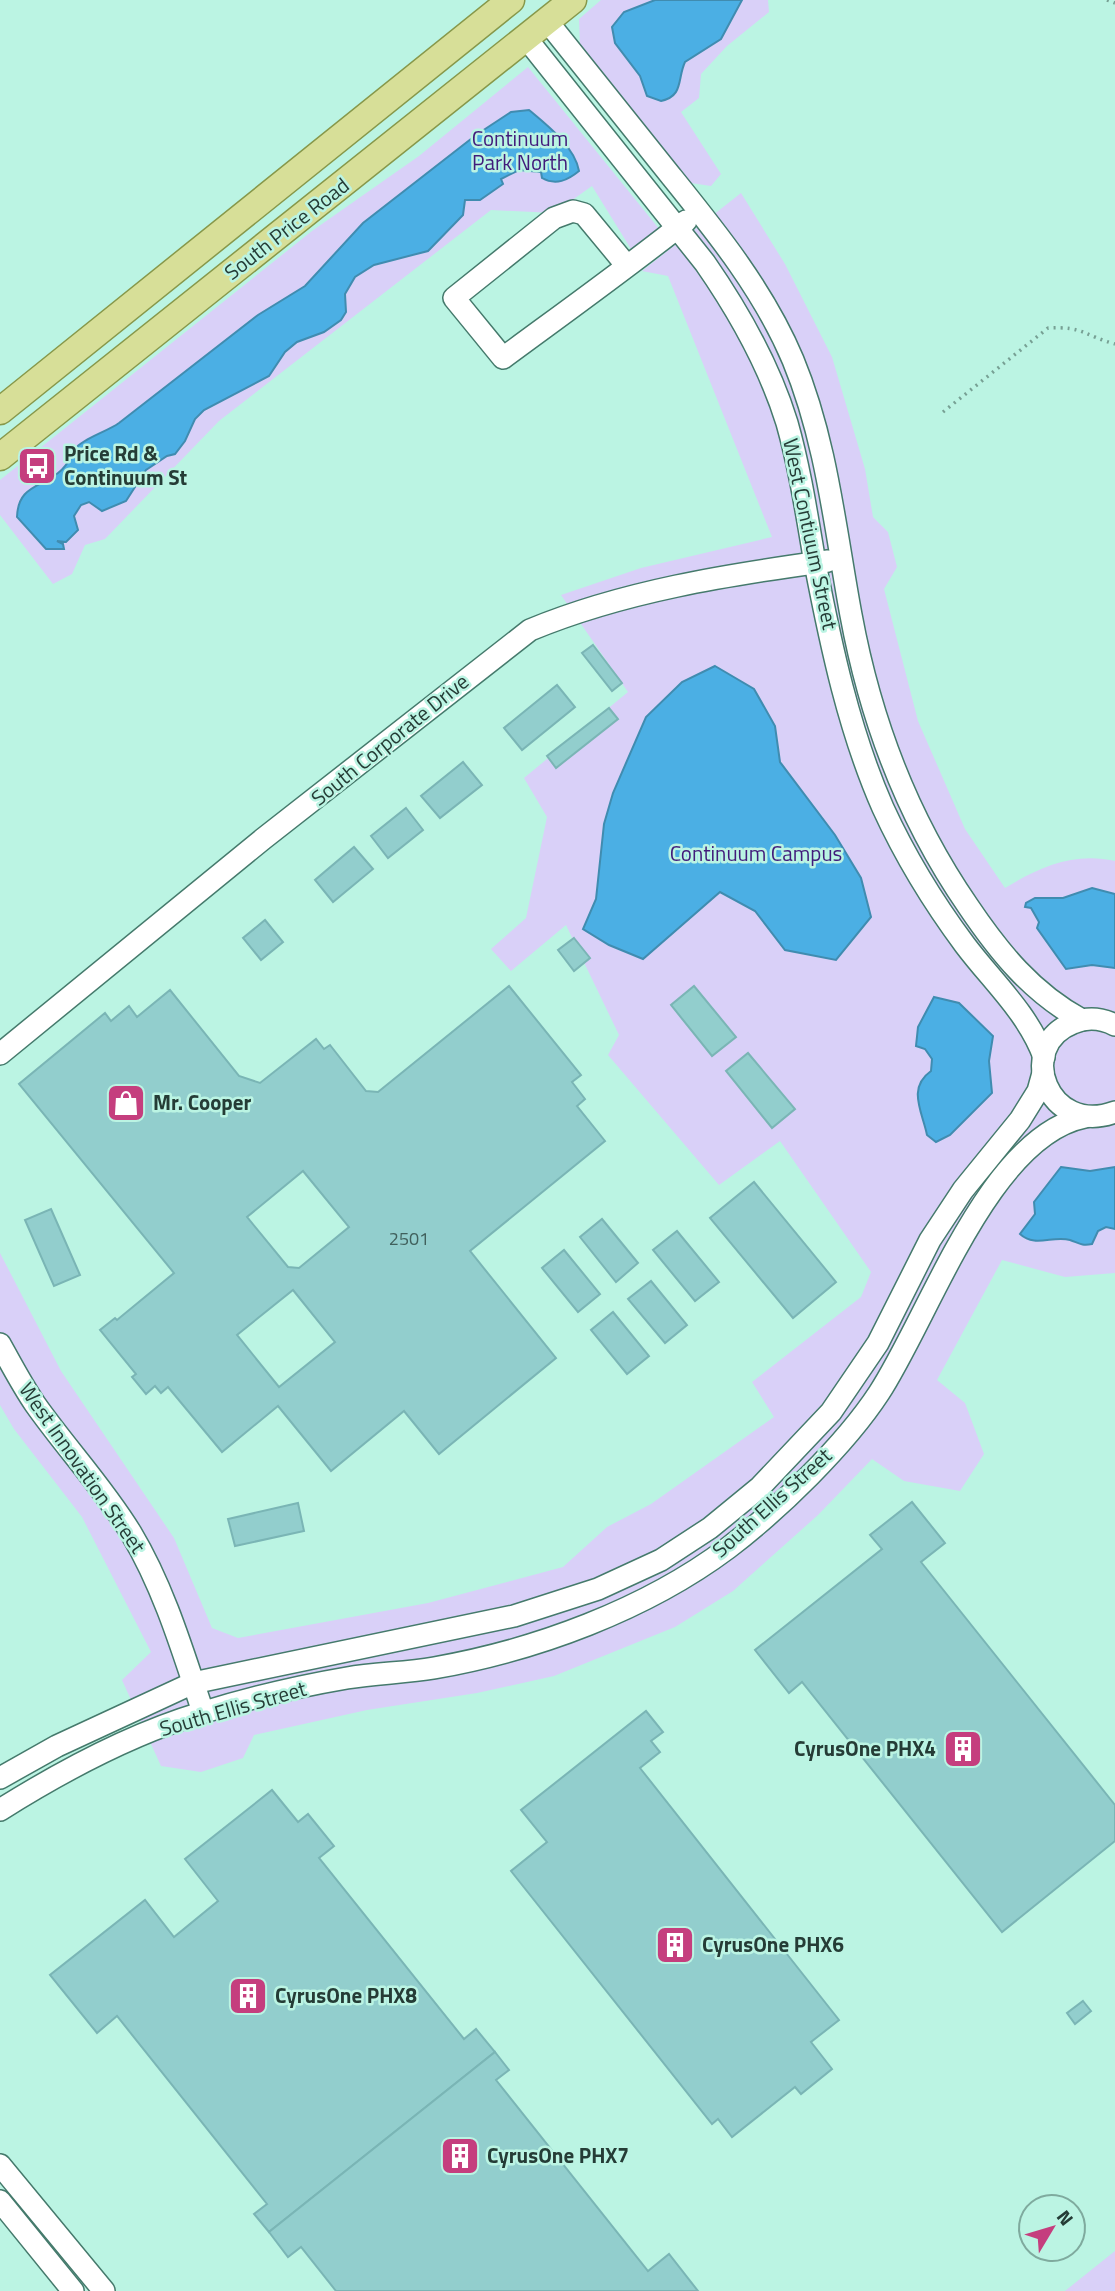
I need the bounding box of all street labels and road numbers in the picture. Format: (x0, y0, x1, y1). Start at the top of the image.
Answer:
street label: South Price Road (217, 169, 356, 287)
street label: West Contiuum Street (775, 435, 847, 633)
street label: South Corporate Drive (304, 665, 475, 813)
street label: West Innovation Street (12, 1375, 154, 1560)
street label: South Ellis Street (704, 1439, 839, 1565)
street label: South Ellis Street (156, 1672, 310, 1744)

